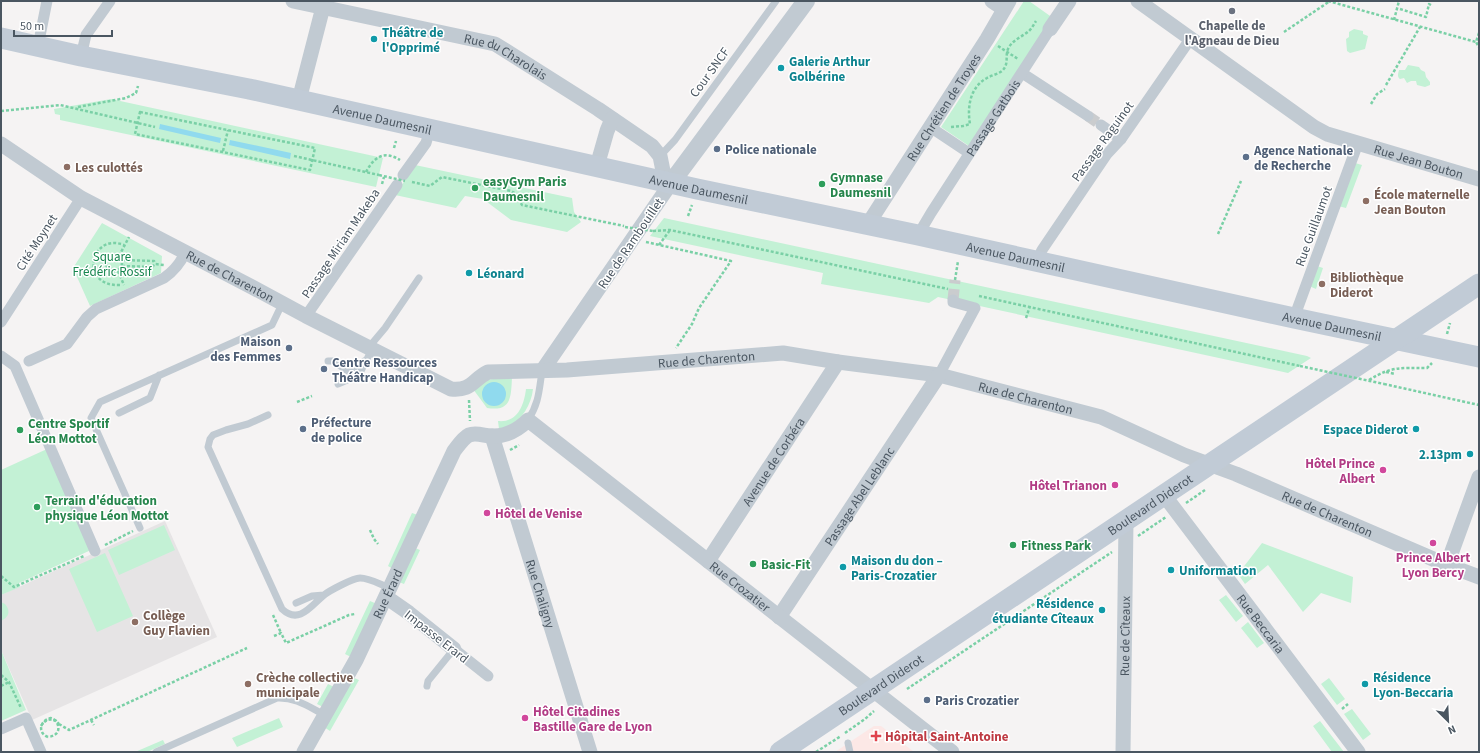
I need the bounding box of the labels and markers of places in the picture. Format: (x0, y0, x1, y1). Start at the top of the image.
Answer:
marker: Chapelle de l'Agneau de Dieu (1227, 6, 1237, 16)
place label: Chapelle de l'Agneau de Dieu (1185, 17, 1279, 50)
place label: Théâtre de l'Opprimé (382, 24, 444, 57)
marker: Théâtre de l'Opprimé (369, 34, 379, 44)
place label: Galerie Arthur Golbérine (789, 53, 871, 86)
marker: Galerie Arthur Golbérine (776, 63, 786, 73)
place label: Police nationale (725, 141, 817, 159)
place label: Agence Nationale de Recherche (1253, 142, 1353, 175)
marker: Police nationale (712, 144, 722, 154)
marker: Agence Nationale de Recherche (1241, 152, 1251, 162)
place label: Les culottés (75, 159, 143, 177)
marker: Les culottés (62, 162, 72, 172)
place label: Gymnase Daumesnil (830, 169, 891, 202)
place label: easyGym Paris Daumesnil (483, 173, 567, 206)
marker: Gymnase Daumesnil (817, 179, 827, 189)
marker: easyGym Paris Daumesnil (470, 183, 480, 193)
place label: École maternelle Jean Bouton (1374, 186, 1470, 219)
marker: École maternelle Jean Bouton (1361, 196, 1371, 206)
place label: Léonard (477, 265, 524, 283)
marker: Léonard (464, 268, 474, 278)
place label: Bibliothèque Diderot (1330, 269, 1404, 302)
marker: Bibliothèque Diderot (1317, 279, 1327, 289)
place label: Maison des Femmes (210, 333, 281, 366)
marker: Maison des Femmes (284, 343, 294, 353)
place label: Centre Ressources Théâtre Handicap (332, 354, 437, 387)
marker: Centre Ressources Théâtre Handicap (319, 364, 329, 374)
place label: Préfecture de police (311, 414, 372, 447)
place label: Centre Sportif Léon Mottot (28, 415, 110, 448)
place label: Espace Diderot (1323, 421, 1408, 439)
marker: Préfecture de police (298, 424, 308, 434)
marker: Espace Diderot (1411, 424, 1421, 434)
marker: Centre Sportif Léon Mottot (15, 425, 25, 435)
place label: 2.13pm (1419, 446, 1462, 464)
marker: 2.13pm (1465, 449, 1475, 459)
place label: Hôtel Prince Albert (1305, 455, 1375, 488)
marker: Hôtel Prince Albert (1378, 465, 1388, 475)
place label: Hôtel Trianon (1029, 477, 1107, 495)
marker: Hôtel Trianon (1110, 480, 1120, 490)
place label: Terrain d'éducation physique Léon Mottot (45, 492, 169, 525)
marker: Terrain d'éducation physique Léon Mottot (32, 502, 42, 512)
place label: Hôtel de Venise (495, 505, 583, 523)
marker: Hôtel de Venise (482, 508, 492, 518)
place label: Fitness Park (1021, 537, 1092, 555)
marker: Prince Albert Lyon Bercy (1428, 538, 1438, 548)
marker: Fitness Park (1008, 540, 1018, 550)
place label: Prince Albert Lyon Bercy (1396, 549, 1470, 582)
place label: Maison du don – Paris-Crozatier (851, 552, 943, 585)
place label: Basic-Fit (761, 556, 810, 574)
marker: Basic-Fit (748, 559, 758, 569)
marker: Maison du don – Paris-Crozatier (838, 562, 848, 572)
place label: Uniformation (1179, 562, 1256, 580)
marker: Uniformation (1166, 565, 1176, 575)
place label: Résidence étudiante Cîteaux (992, 595, 1094, 628)
marker: Résidence étudiante Cîteaux (1097, 605, 1107, 615)
place label: Collège Guy Flavien (143, 607, 210, 640)
marker: Collège Guy Flavien (130, 617, 140, 627)
place label: Crèche collective municipale (256, 669, 354, 702)
place label: Résidence Lyon-Beccaria (1373, 669, 1454, 702)
marker: Crèche collective municipale (243, 679, 253, 689)
marker: Résidence Lyon-Beccaria (1360, 679, 1370, 689)
place label: Paris Crozatier (935, 692, 1020, 710)
marker: Paris Crozatier (922, 695, 932, 705)
place label: Hôtel Citadines Bastille Gare de Lyon (533, 703, 652, 736)
marker: Hôtel Citadines Bastille Gare de Lyon (520, 713, 530, 723)
place label: Hôpital Saint-Antoine (885, 728, 1009, 746)
marker: Hôpital Saint-Antoine (870, 730, 882, 742)

